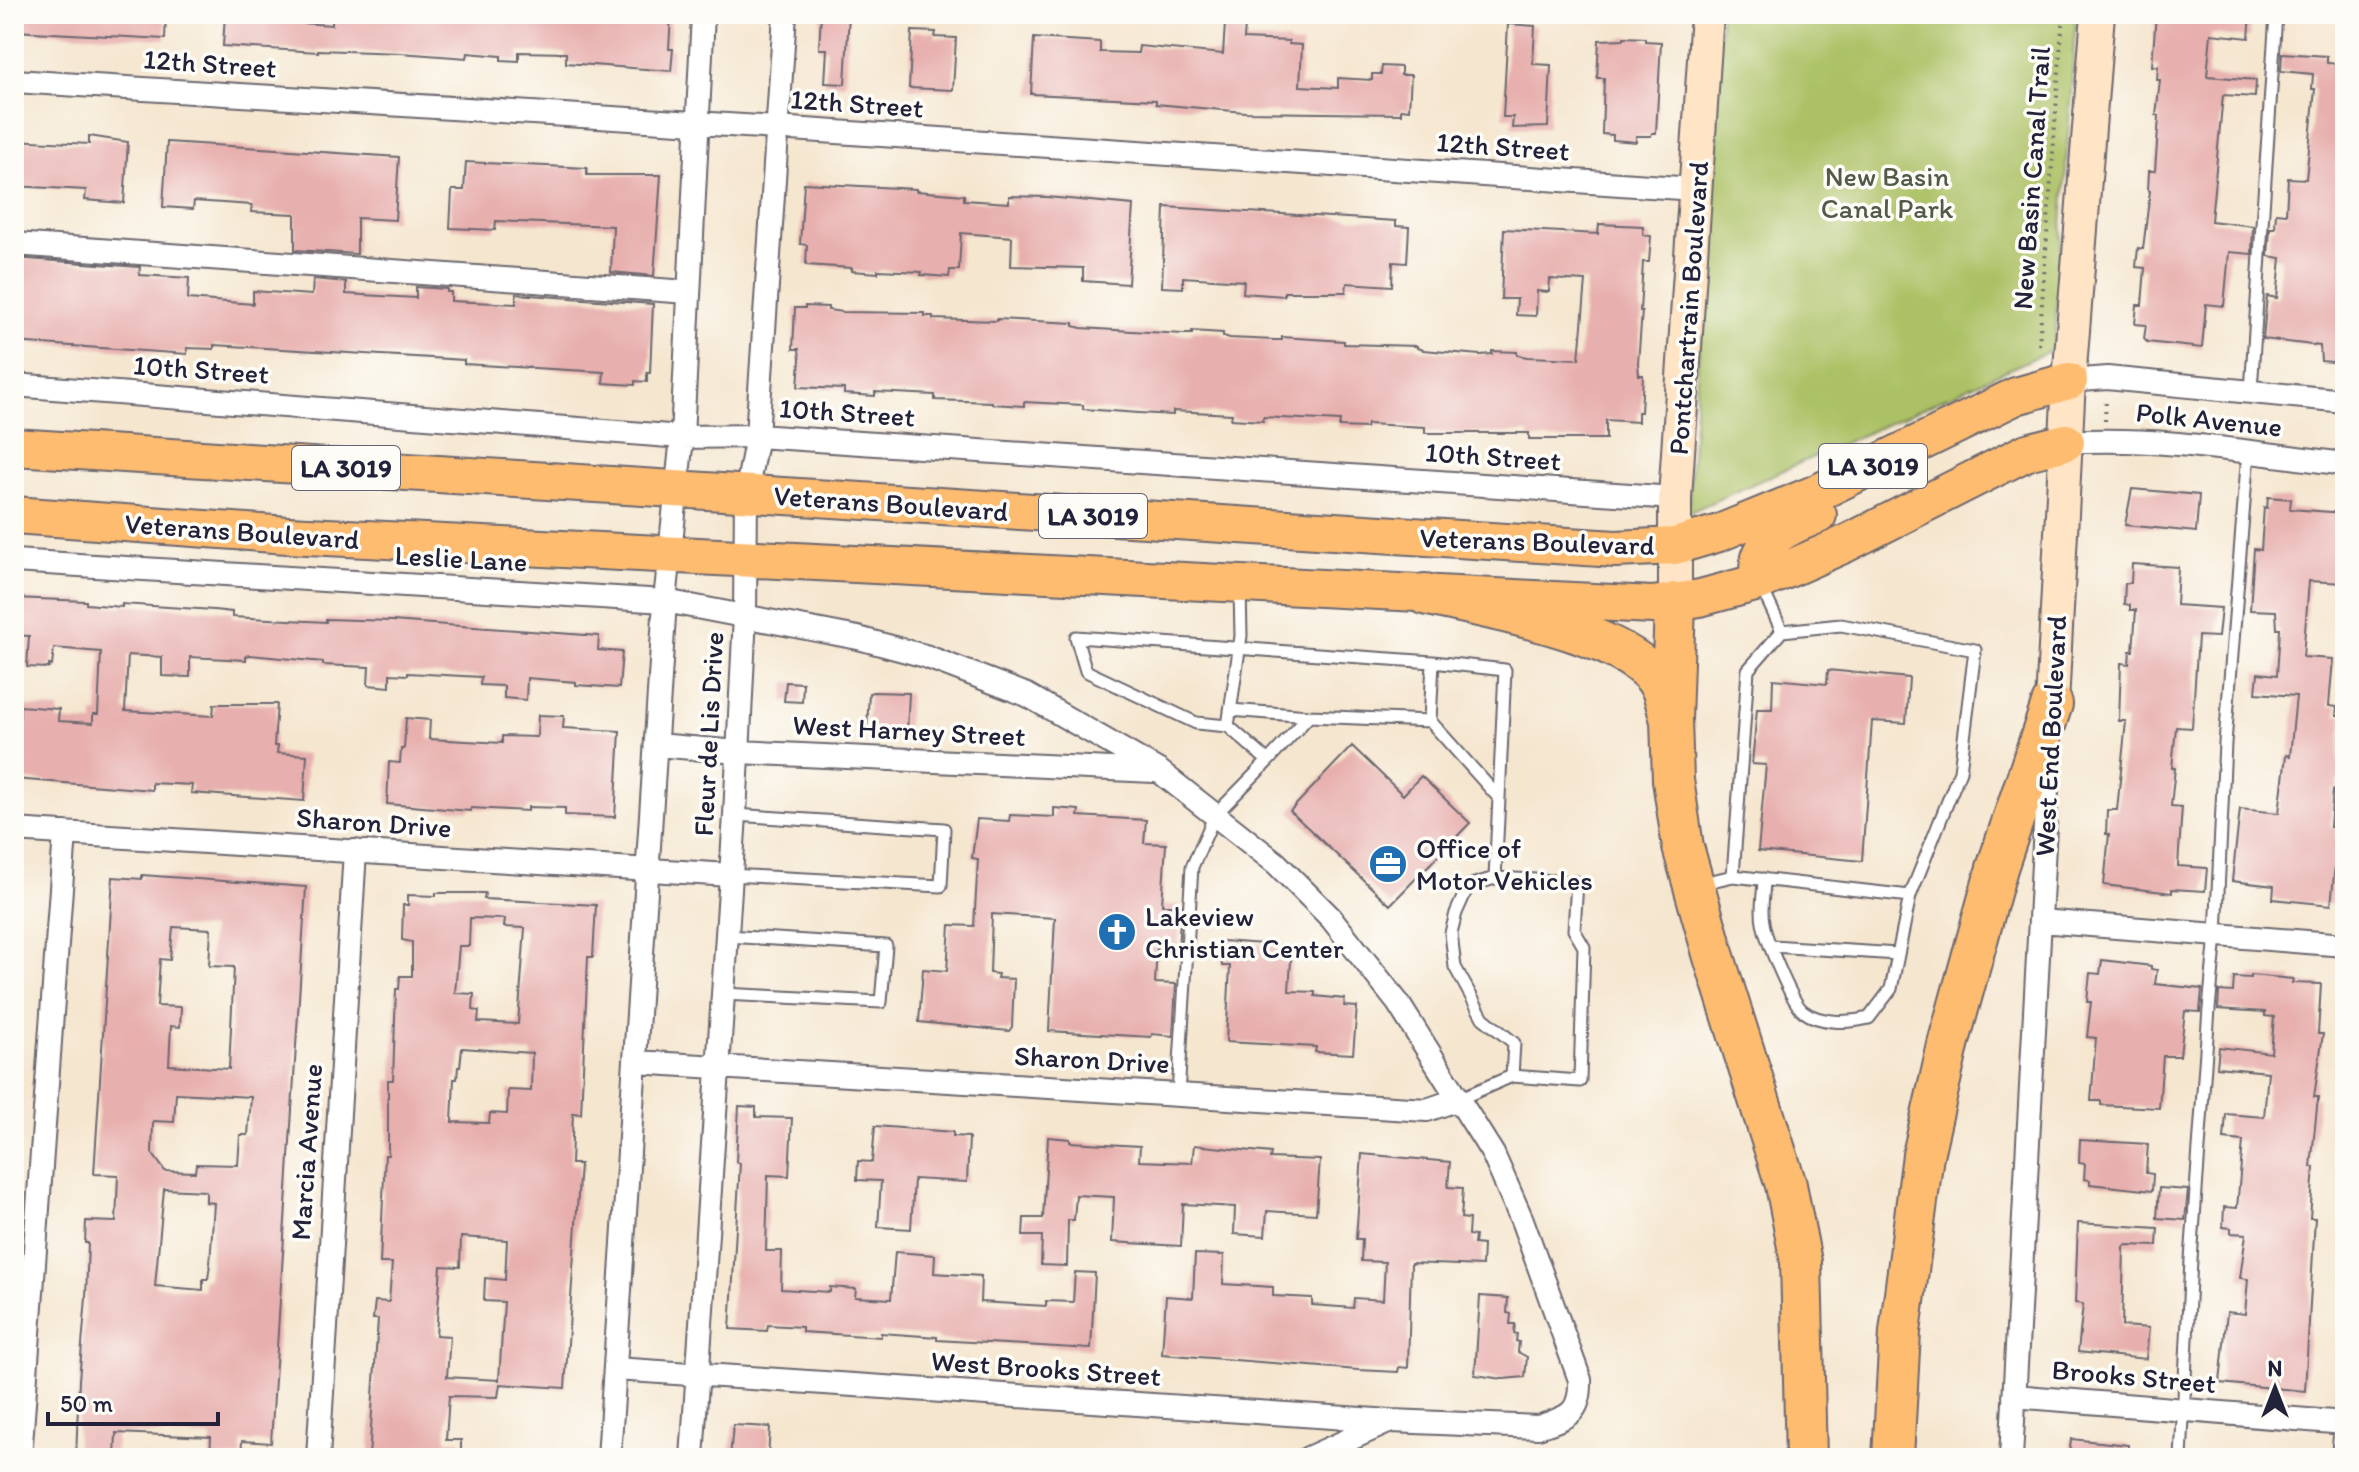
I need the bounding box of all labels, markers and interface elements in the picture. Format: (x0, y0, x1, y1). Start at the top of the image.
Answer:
street label: 12th Street (142, 41, 278, 85)
street label: New Basin Canal Trail (2005, 45, 2057, 311)
street label: 12th Street (789, 81, 925, 125)
street label: 12th Street (1435, 124, 1571, 168)
park label: New Basin Canal Park (1821, 159, 1954, 225)
street label: Pontchartrain Boulevard (1661, 160, 1715, 456)
street label: 10th Street (132, 347, 270, 391)
street label: 10th Street (778, 390, 916, 434)
street label: Polk Avenue (2134, 394, 2284, 444)
street label: 10th Street (1424, 434, 1562, 478)
road number: LA 3019 (1819, 444, 1927, 488)
road number: LA 3019 (292, 446, 400, 490)
street label: Veterans Boulevard (773, 478, 1009, 528)
road number: LA 3019 (1039, 494, 1147, 538)
street label: Veterans Boulevard (124, 506, 360, 556)
street label: Veterans Boulevard (1419, 520, 1655, 562)
street label: Leslie Lane (394, 538, 528, 578)
street label: West End Boulevard (2027, 615, 2073, 857)
street label: Fleur de Lis Drive (686, 631, 730, 837)
street label: West Harney Street (792, 707, 1026, 753)
street label: Sharon Drive (295, 800, 453, 844)
place label: Office of Motor Vehicles (1416, 831, 1593, 897)
office icon: Office of Motor Vehicles (1367, 843, 1409, 885)
place label: Lakeview Christian Center (1145, 899, 1344, 965)
church icon: Lakeview Christian Center (1096, 911, 1138, 953)
street label: Sharon Drive (1013, 1038, 1171, 1080)
street label: Marcia Avenue (283, 1062, 329, 1242)
street label: West Brooks Street (930, 1343, 1162, 1393)
north arrow (2235, 1348, 2315, 1428)
street label: Brooks Street (2050, 1352, 2218, 1400)
text: N (2268, 1355, 2282, 1382)
scale bar (48, 1376, 218, 1426)
text: 50 m (60, 1389, 113, 1418)

